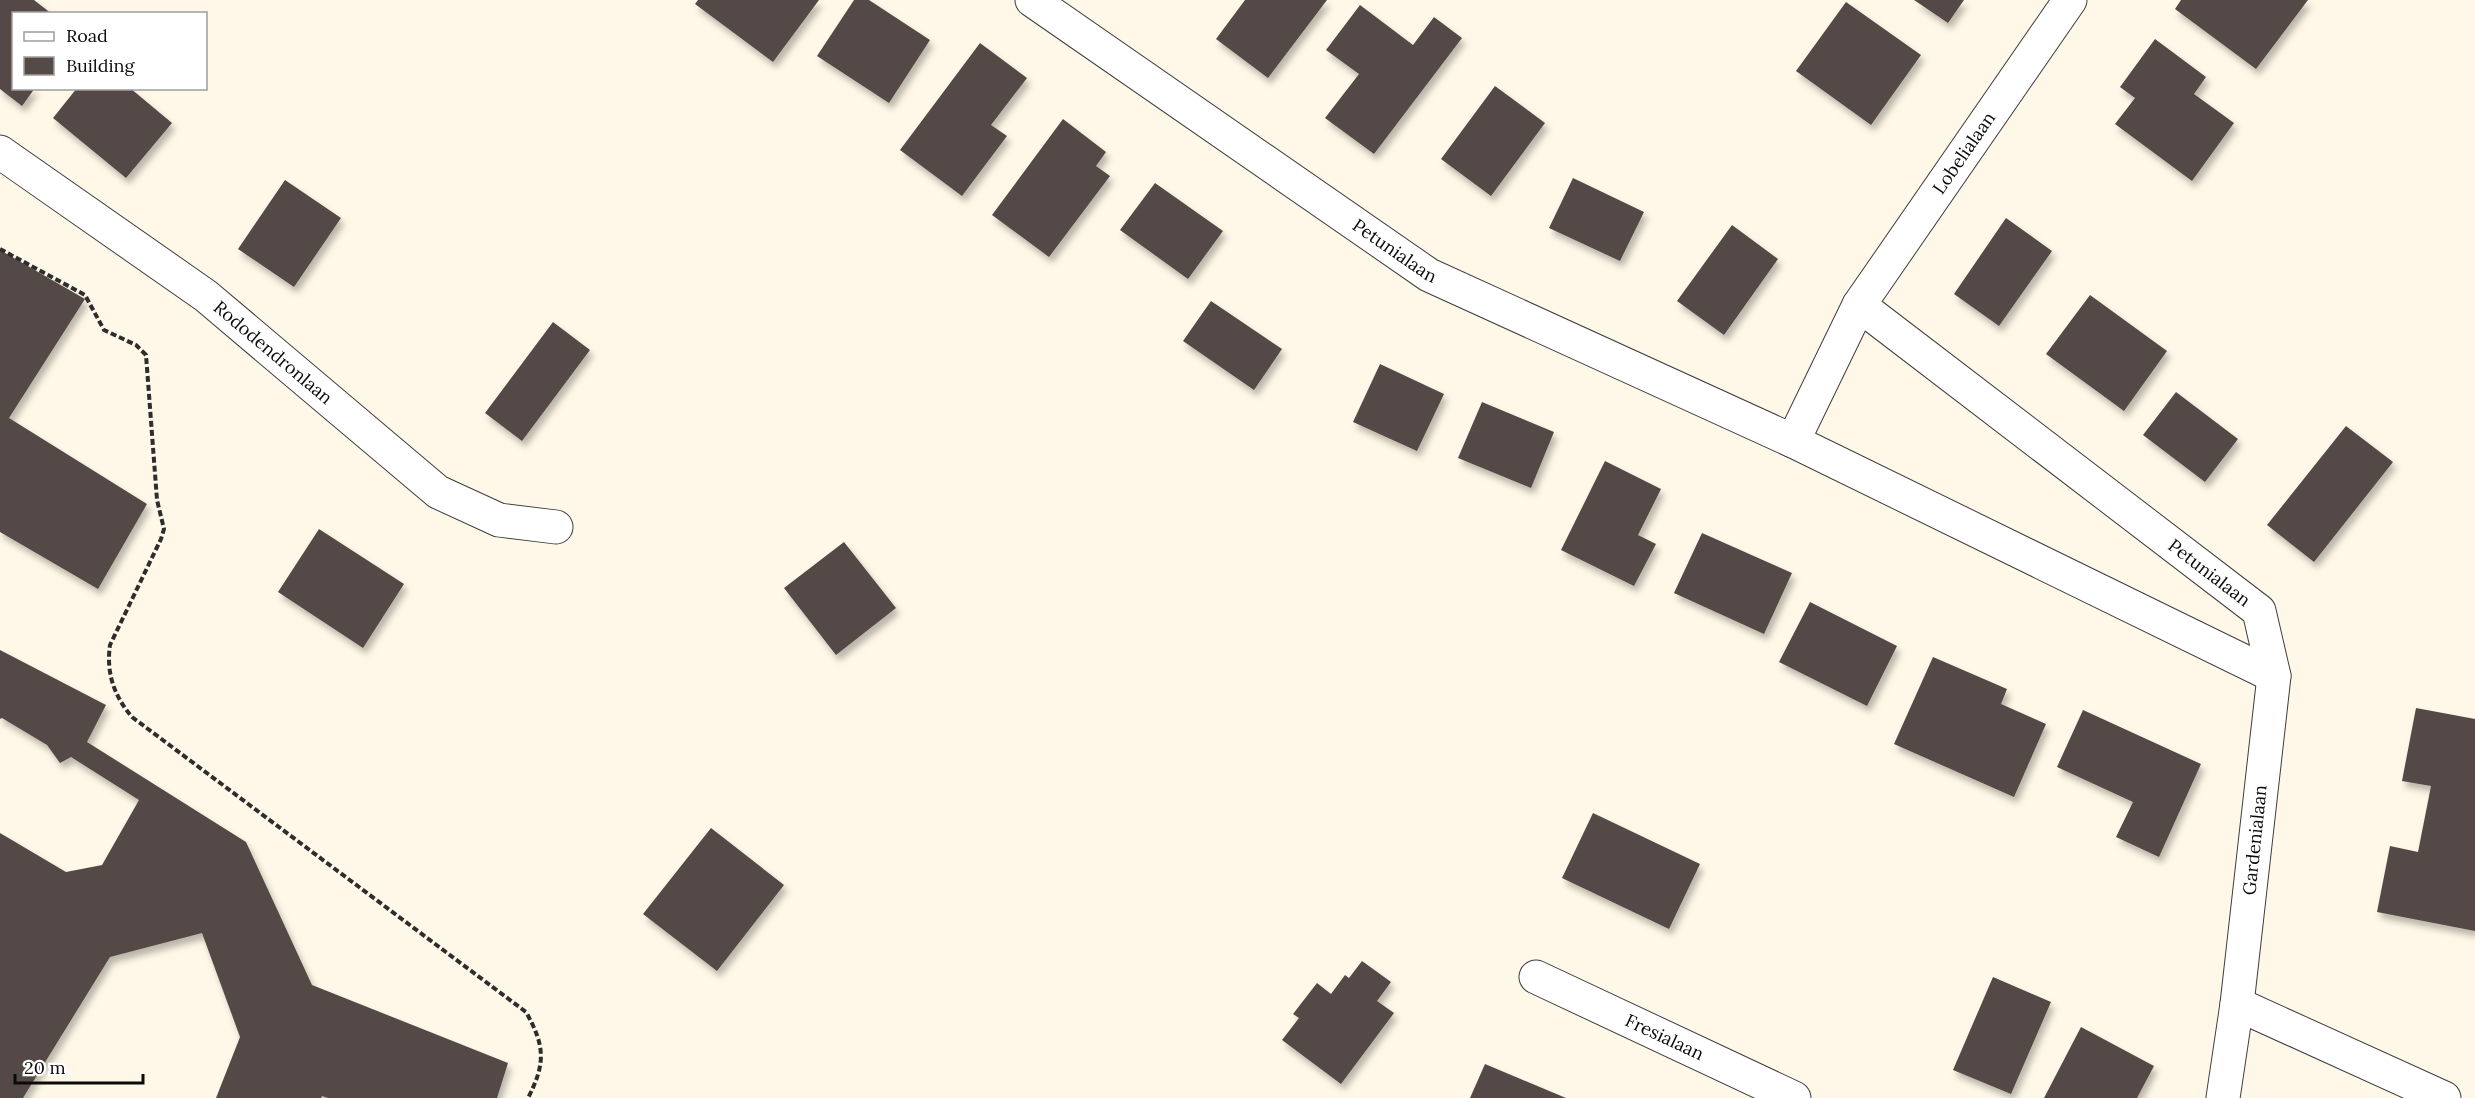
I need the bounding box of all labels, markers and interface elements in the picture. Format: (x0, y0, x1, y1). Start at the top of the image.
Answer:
legend (12, 12, 207, 90)
text: Road (66, 24, 108, 47)
text: Building (66, 54, 136, 77)
street label: Lobelialaan (1927, 107, 2000, 198)
street label: Petunialaan (1348, 213, 1440, 288)
street label: Rododendronlaan (209, 295, 338, 409)
street label: Petunialaan (2164, 534, 2255, 611)
street label: Gardenialaan (2237, 784, 2272, 896)
street label: Fresialaan (1622, 1009, 1708, 1065)
scale bar (15, 1047, 142, 1085)
text: 20 m (24, 1056, 66, 1079)

